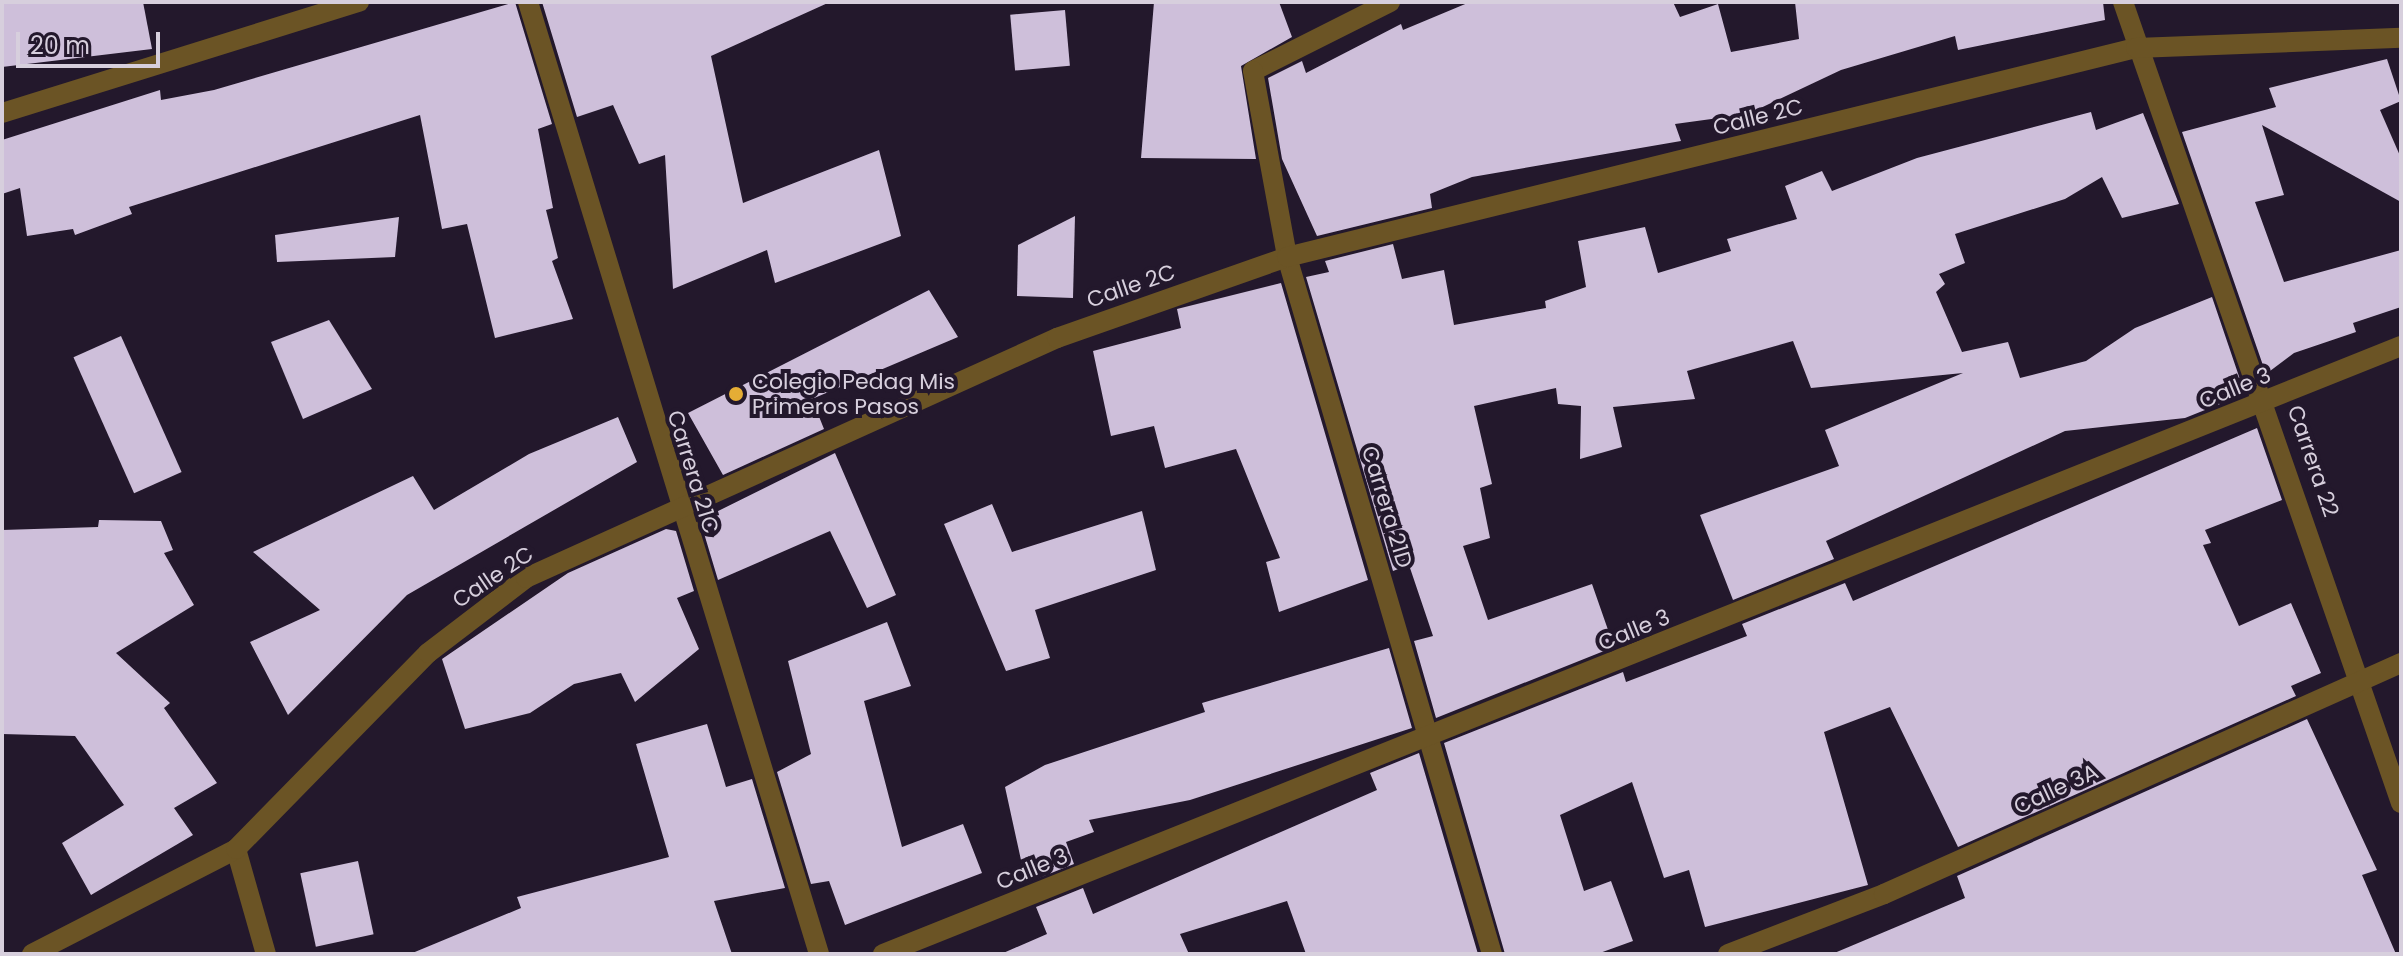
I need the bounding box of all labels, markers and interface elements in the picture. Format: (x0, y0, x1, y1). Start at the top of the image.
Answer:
scale bar (20, 16, 164, 66)
text: 20 m (30, 29, 90, 62)
street label: Calle 2C (1710, 93, 1806, 141)
street label: Calle 2C (1083, 259, 1179, 313)
street label: Calle 3 (2195, 362, 2275, 414)
place label: Colegio Pedag Mis Primeros Pasos (752, 368, 955, 420)
marker: Colegio Pedag Mis Primeros Pasos (727, 385, 745, 403)
street label: Carrera 22 (2282, 402, 2344, 520)
street label: Carrera 21C (662, 407, 724, 537)
street label: Carrera 21D (1356, 443, 1418, 571)
street label: Calle 2C (448, 540, 538, 614)
street label: Calle 3 (1594, 604, 1674, 656)
street label: Calle 3A (2010, 758, 2102, 820)
street label: Calle 3 (992, 843, 1072, 895)

